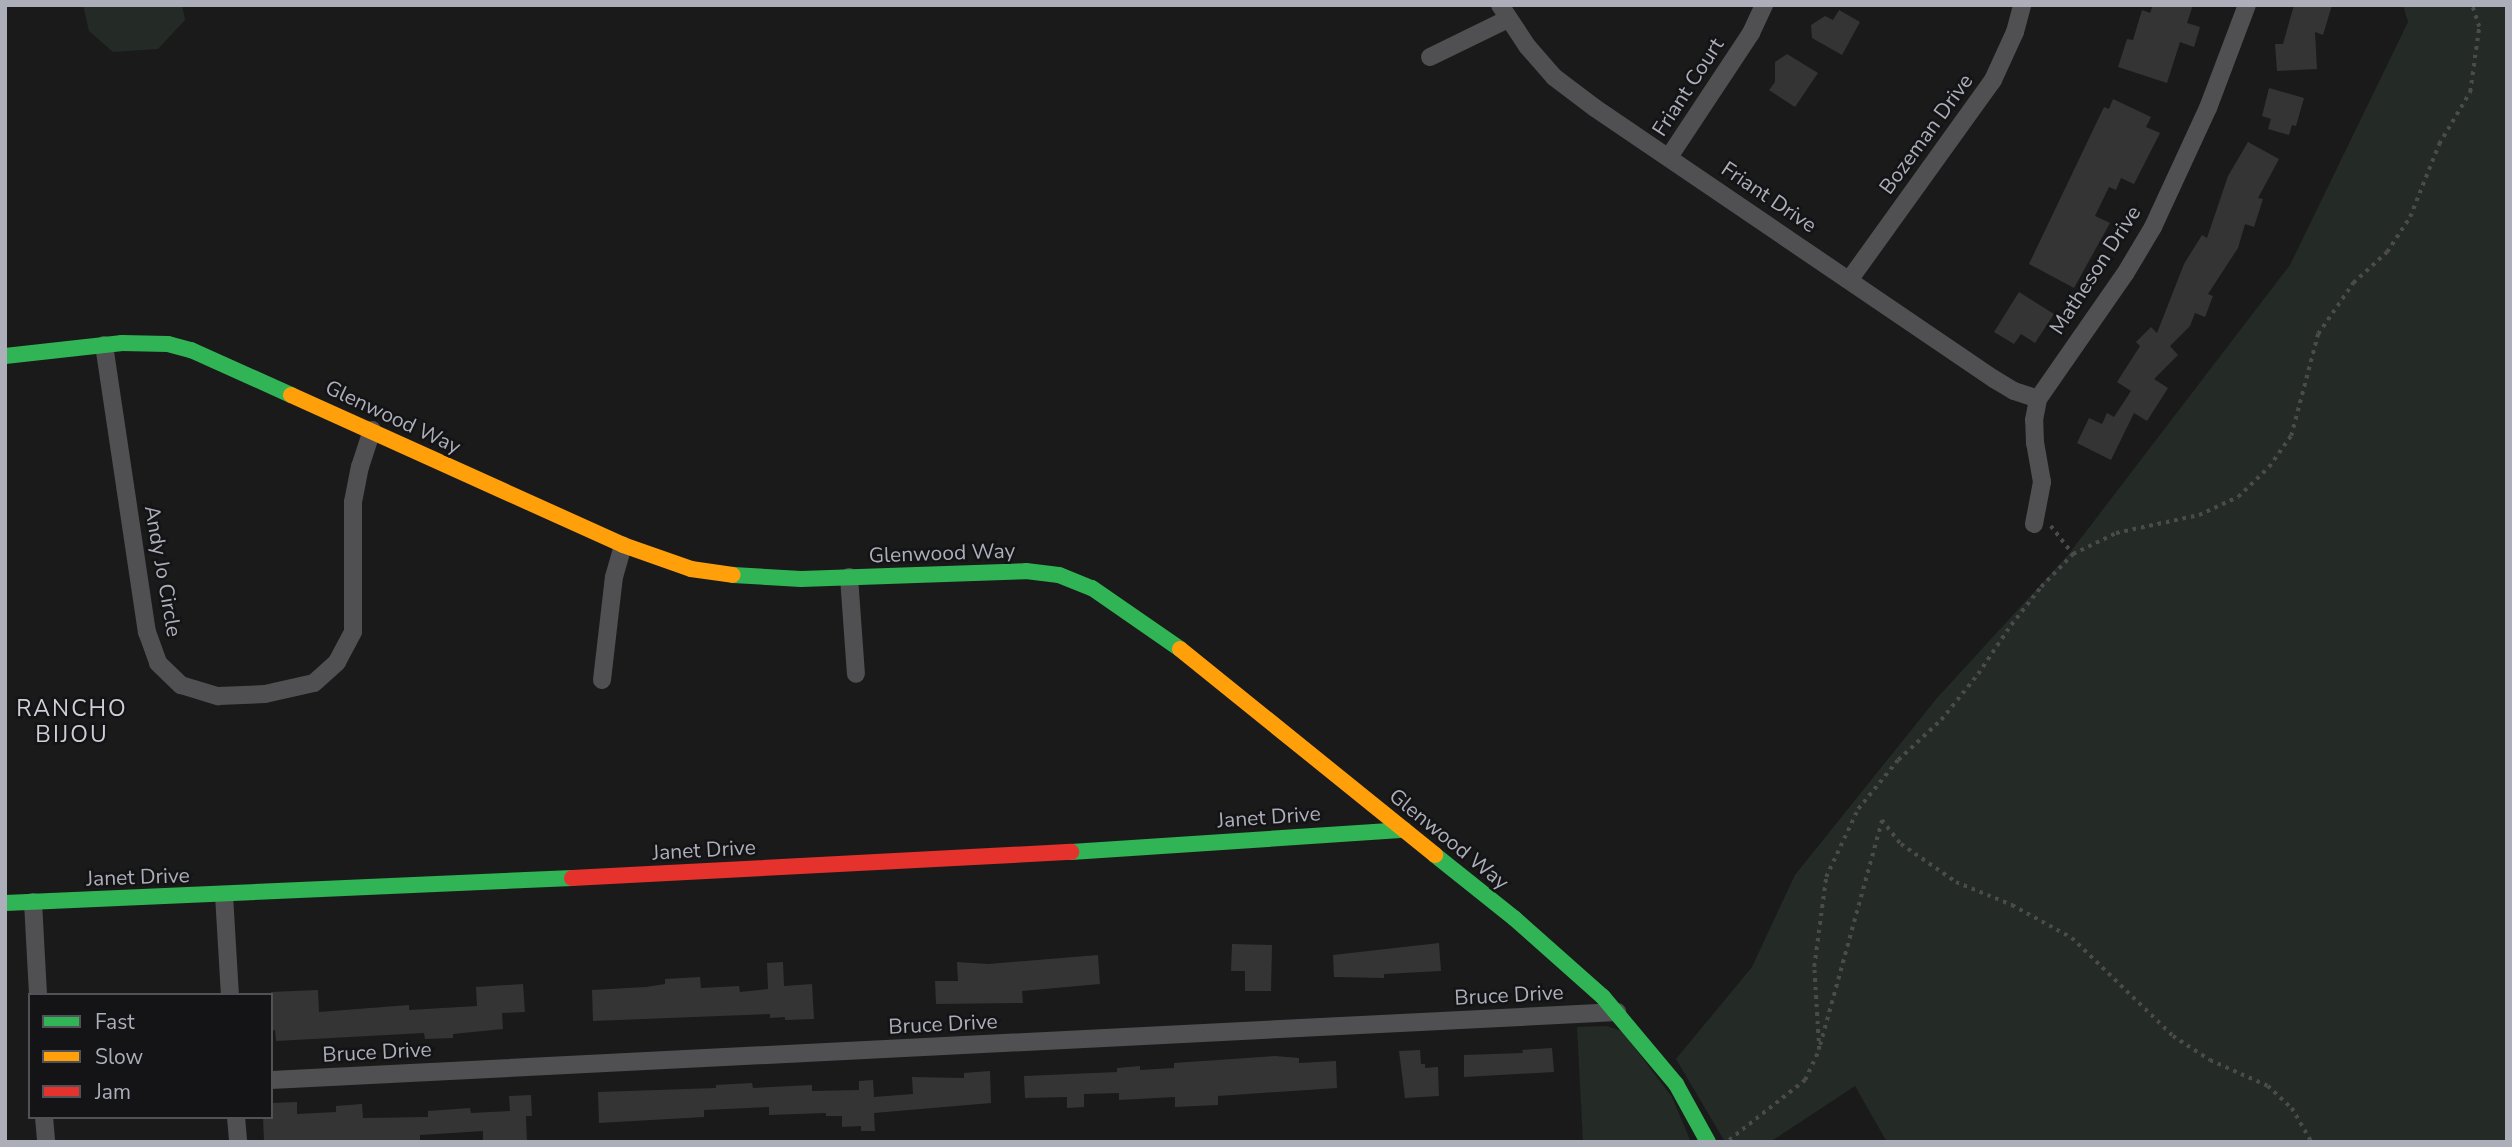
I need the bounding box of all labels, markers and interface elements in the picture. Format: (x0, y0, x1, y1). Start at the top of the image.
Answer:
street label: Friant Court (1647, 33, 1729, 141)
street label: Bozeman Drive (1874, 69, 1978, 199)
street label: Friant Drive (1717, 156, 1821, 238)
street label: Matheson Drive (2044, 201, 2146, 339)
street label: Glenwood Way (321, 375, 465, 459)
street label: Andy Jo Circle (139, 503, 187, 639)
street label: Glenwood Way (868, 538, 1016, 568)
district label: RANCHO BIJOU (17, 695, 127, 749)
street label: Glenwood Way (1384, 783, 1514, 895)
street label: Janet Drive (1216, 801, 1322, 833)
street label: Janet Drive (652, 835, 756, 865)
street label: Janet Drive (86, 863, 190, 891)
street label: Bruce Drive (1454, 980, 1564, 1010)
legend (28, 993, 273, 1119)
text: Fast (95, 1008, 135, 1036)
street label: Bruce Drive (888, 1009, 998, 1039)
street label: Bruce Drive (322, 1037, 432, 1067)
text: Slow (95, 1043, 143, 1071)
text: Jam (95, 1078, 131, 1106)

